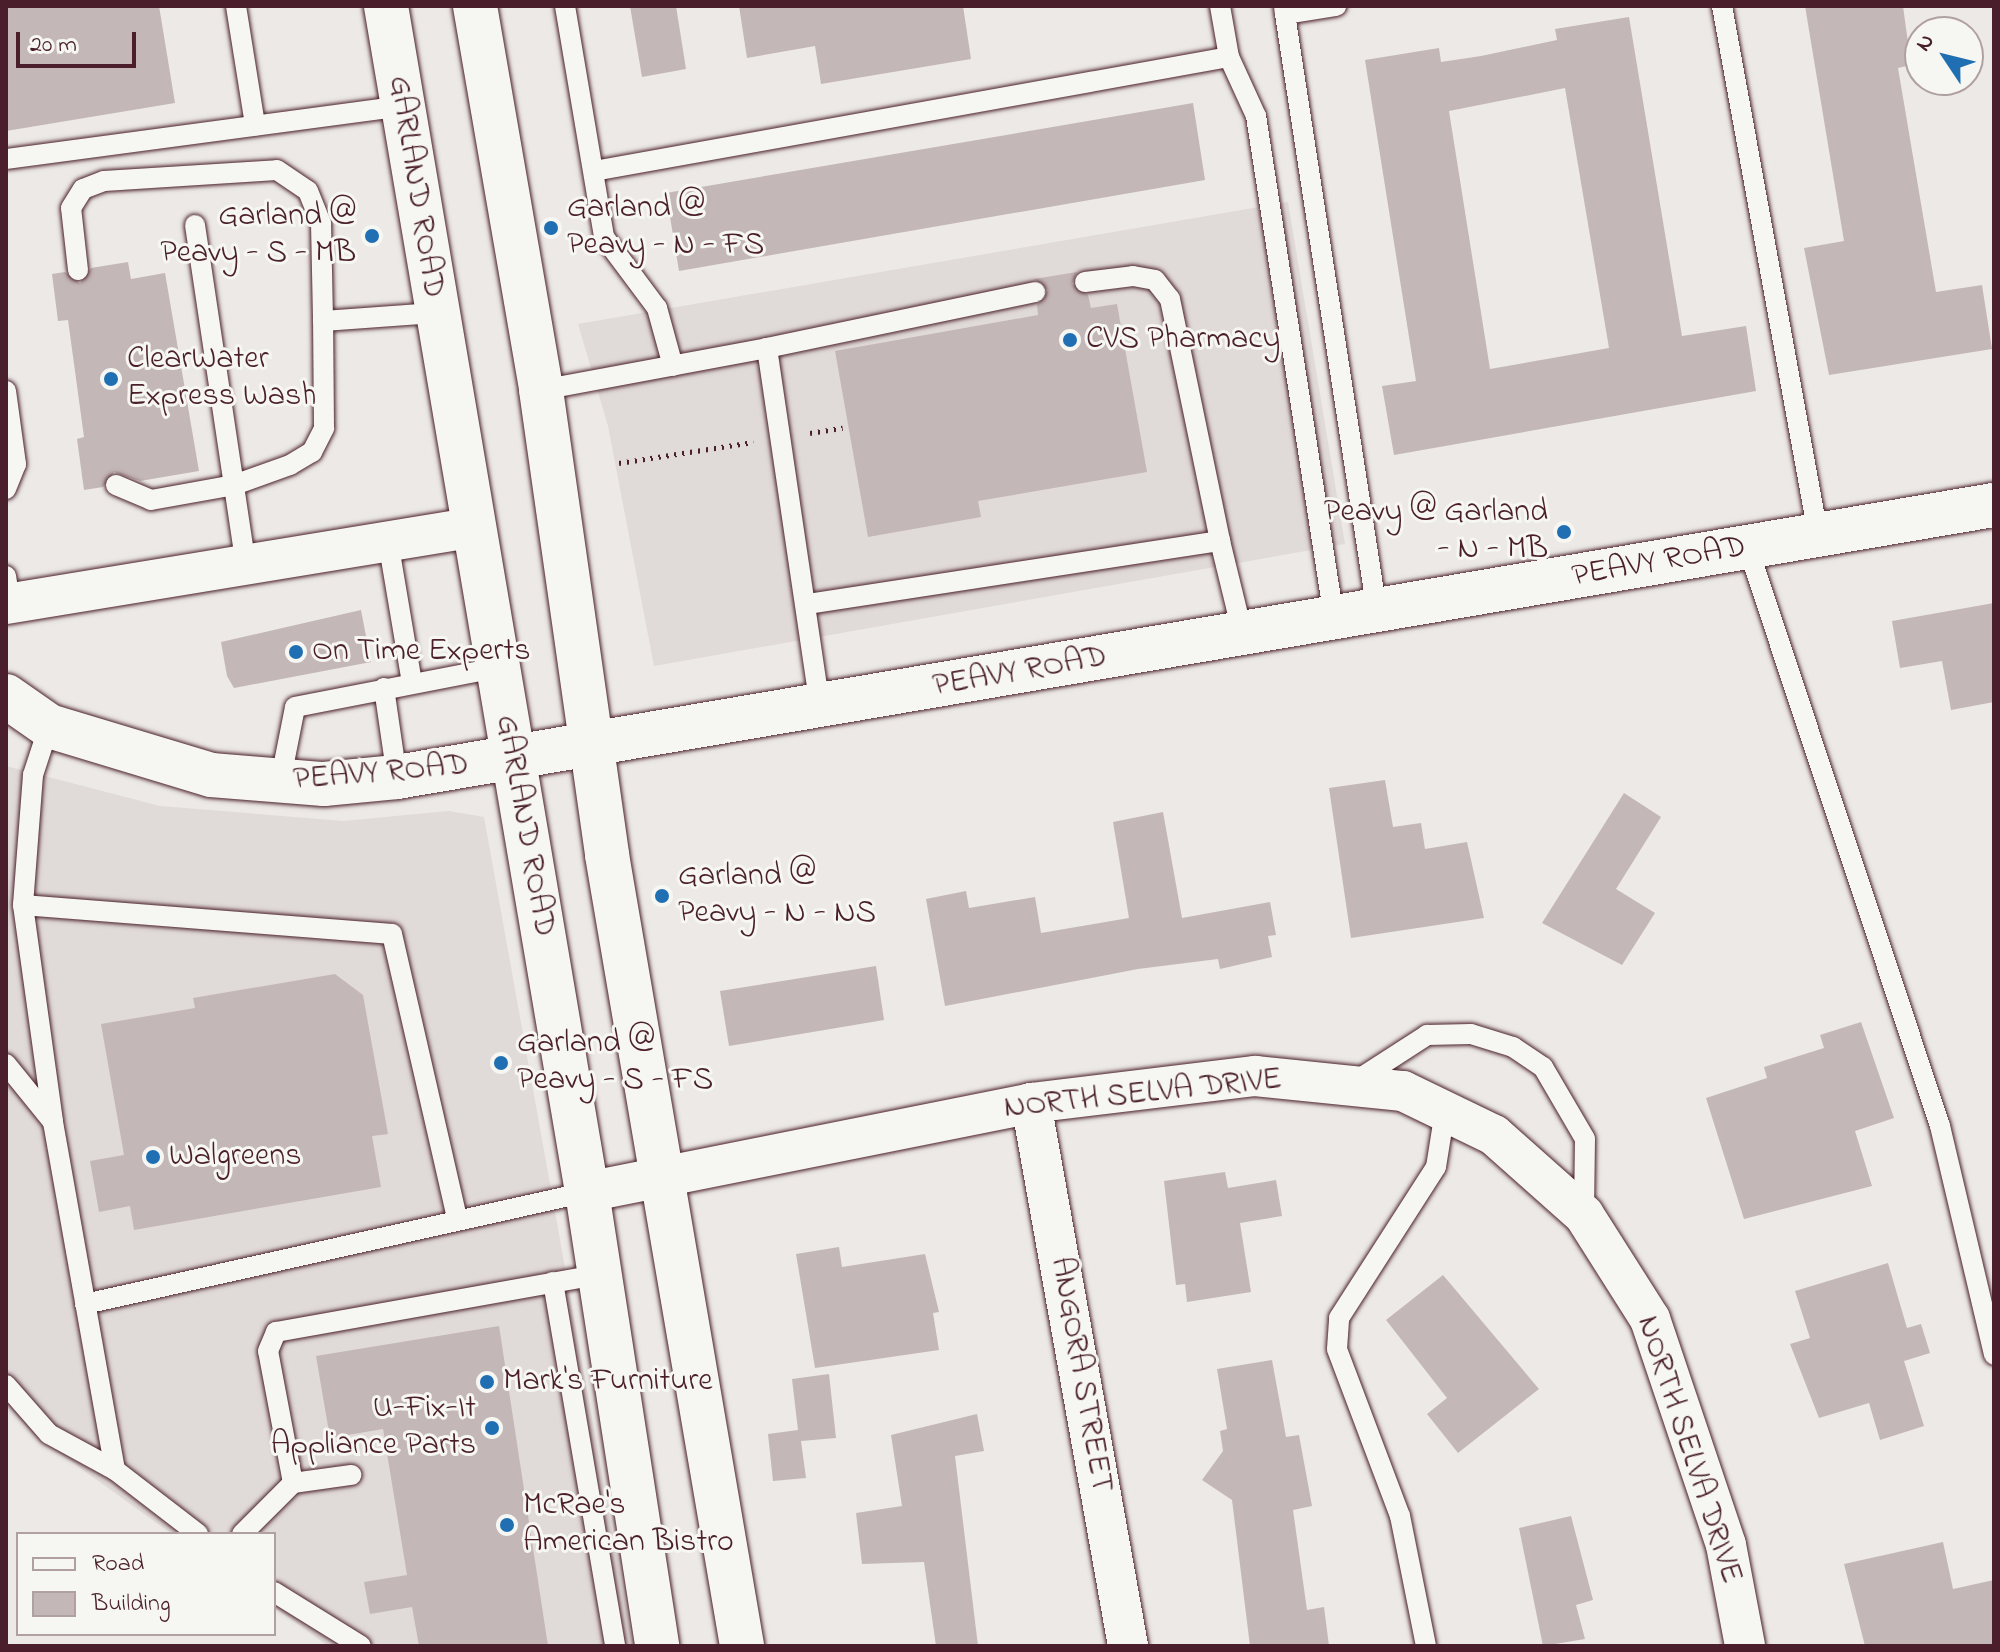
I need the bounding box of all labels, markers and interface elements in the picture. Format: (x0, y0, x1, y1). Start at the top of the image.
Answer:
scale bar (20, 16, 140, 66)
north arrow (1904, 16, 1984, 96)
text: 20 m (30, 28, 77, 63)
text: N (1909, 28, 1943, 59)
street label: GARLAND ROAD (378, 73, 452, 301)
place label: Garland @ Peavy - N - FS (567, 191, 764, 266)
place label: Garland @ Peavy - S - MB (160, 199, 356, 274)
marker: Garland @ Peavy - N - FS (542, 219, 560, 237)
marker: Garland @ Peavy - S - MB (363, 227, 381, 245)
place label: CVS Pharmacy (1086, 321, 1280, 359)
marker: CVS Pharmacy (1061, 331, 1079, 349)
place label: ClearWater Express Wash (127, 342, 317, 417)
marker: ClearWater Express Wash (102, 370, 120, 388)
place label: Peavy @ Garland - N - MB (1324, 495, 1548, 570)
marker: Peavy @ Garland - N - MB (1555, 523, 1573, 541)
street label: PEAVY ROAD (1569, 529, 1749, 597)
place label: On Time Experts (312, 633, 530, 671)
street label: PEAVY ROAD (930, 639, 1110, 707)
marker: On Time Experts (287, 643, 305, 661)
street label: GARLAND ROAD (486, 712, 562, 940)
street label: PEAVY ROAD (292, 747, 470, 801)
place label: Garland @ Peavy - N - NS (678, 859, 876, 934)
marker: Garland @ Peavy - N - NS (653, 887, 671, 905)
place label: Garland @ Peavy - S - FS (517, 1026, 713, 1101)
marker: Garland @ Peavy - S - FS (492, 1054, 510, 1072)
street label: NORTH SELVA DRIVE (1002, 1061, 1284, 1129)
place label: Walgreens (169, 1138, 302, 1176)
marker: Walgreens (144, 1148, 162, 1166)
street label: ANGORA STREET (1040, 1254, 1120, 1496)
street label: NORTH SELVA DRIVE (1627, 1311, 1749, 1589)
place label: Mark's Furniture (503, 1363, 713, 1401)
marker: Mark's Furniture (478, 1373, 496, 1391)
place label: U-Fix-It Appliance Parts (271, 1391, 476, 1466)
marker: U-Fix-It Appliance Parts (483, 1419, 501, 1437)
place label: McRae's American Bistro (523, 1488, 734, 1563)
marker: McRae's American Bistro (498, 1516, 516, 1534)
legend (16, 1532, 276, 1636)
text: Road (92, 1547, 144, 1582)
text: Building (92, 1587, 171, 1622)

